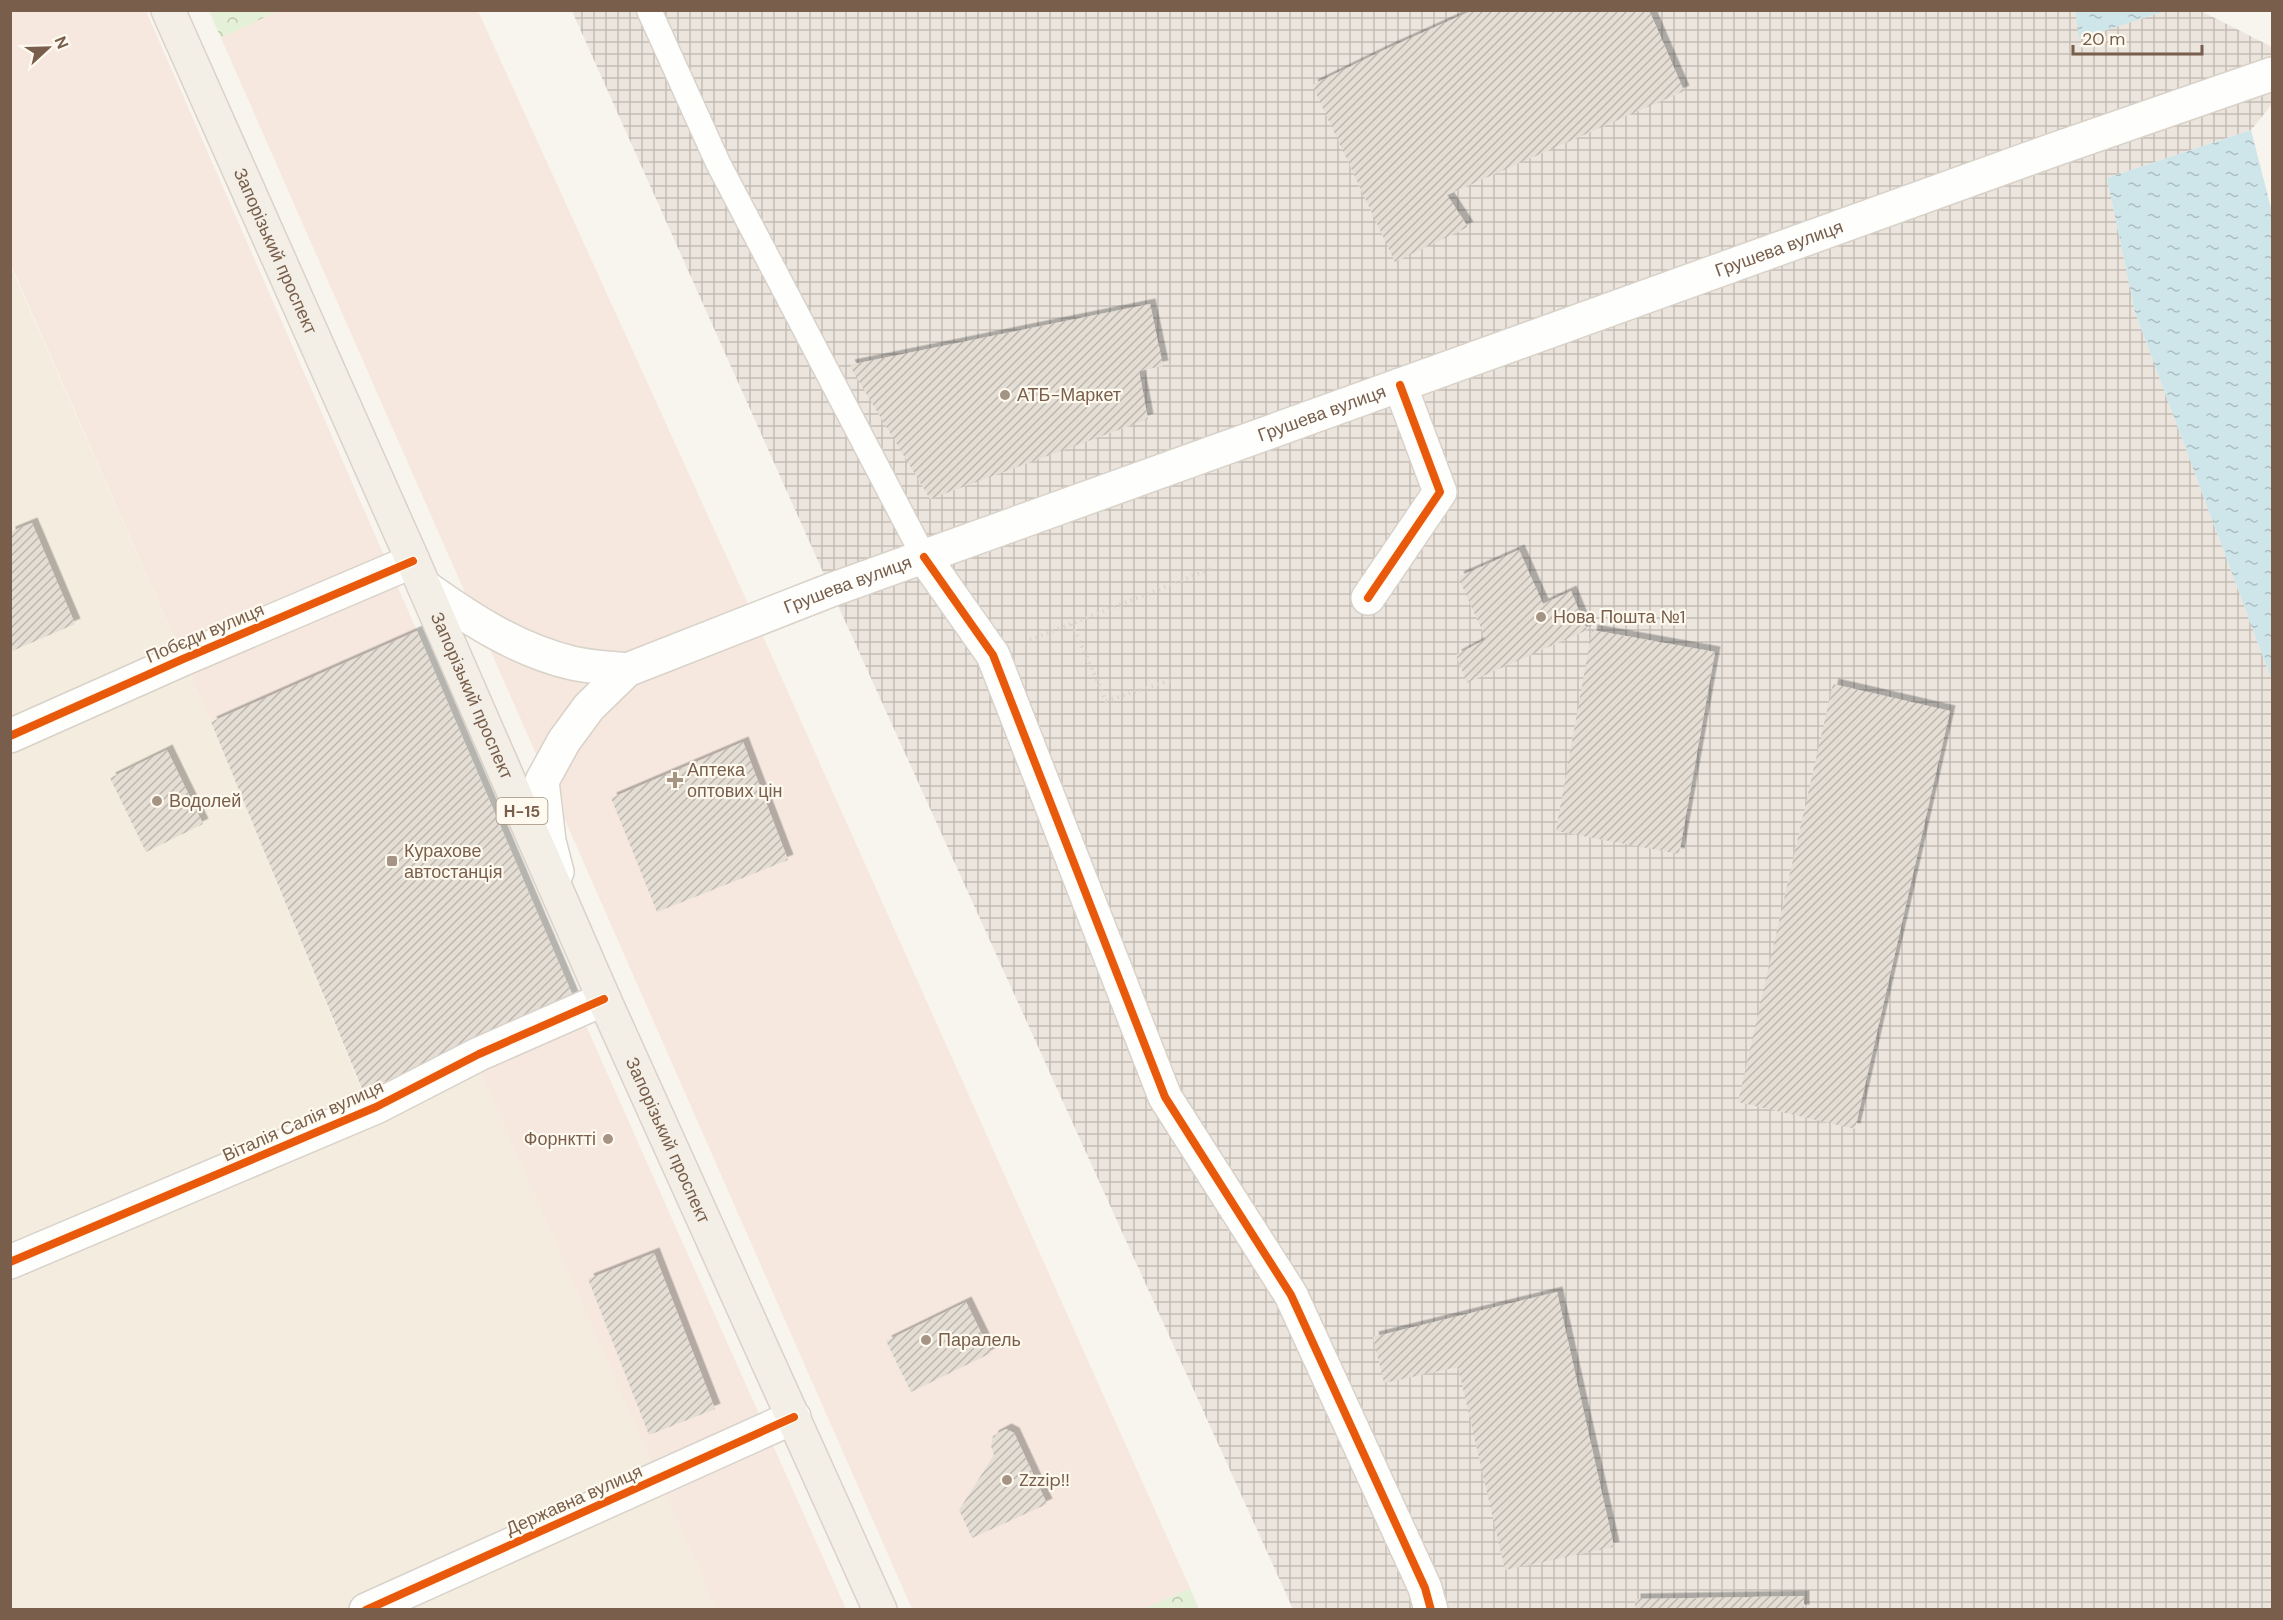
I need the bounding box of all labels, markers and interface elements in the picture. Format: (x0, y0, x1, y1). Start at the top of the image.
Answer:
north arrow (18, 18, 78, 78)
scale bar (2073, 18, 2202, 56)
text: 20 m (2082, 27, 2125, 51)
text: N (50, 33, 73, 52)
street label: Запорізький проспект (228, 164, 323, 338)
street label: Грушева вулиця (1712, 215, 1846, 283)
street label: Грушева вулиця (1254, 379, 1389, 447)
place label: АТБ-Маркет (1017, 383, 1121, 407)
marker: АТБ-Маркет (998, 388, 1012, 402)
street label: Грушева вулиця (780, 550, 915, 619)
street label: Побєди вулиця (142, 597, 268, 669)
place label: Нова Пошта №1 (1553, 605, 1685, 629)
street label: Запорізький проспект (425, 608, 519, 783)
marker: Нова Пошта №1 (1534, 610, 1548, 624)
place label: Аптека оптових цін (687, 758, 782, 803)
marker: Аптека оптових цін (668, 773, 682, 787)
place label: Водолей (169, 789, 241, 813)
marker: Водолей (150, 794, 164, 808)
road number: Н-15 (496, 798, 548, 824)
place label: Курахове автостанцiя (404, 839, 503, 884)
marker: Курахове автостанцiя (385, 854, 399, 868)
street label: Запорізький проспект (620, 1053, 716, 1227)
street label: Віталія Салія вулиця (219, 1075, 387, 1167)
place label: Форнктті (524, 1127, 596, 1151)
marker: Форнктті (601, 1132, 615, 1146)
place label: Паралель (938, 1328, 1021, 1352)
marker: Паралель (919, 1333, 933, 1347)
street label: Державна вулиця (502, 1459, 646, 1541)
place label: Zzzip!! (1019, 1468, 1070, 1492)
marker: Zzzip!! (1000, 1473, 1014, 1487)

